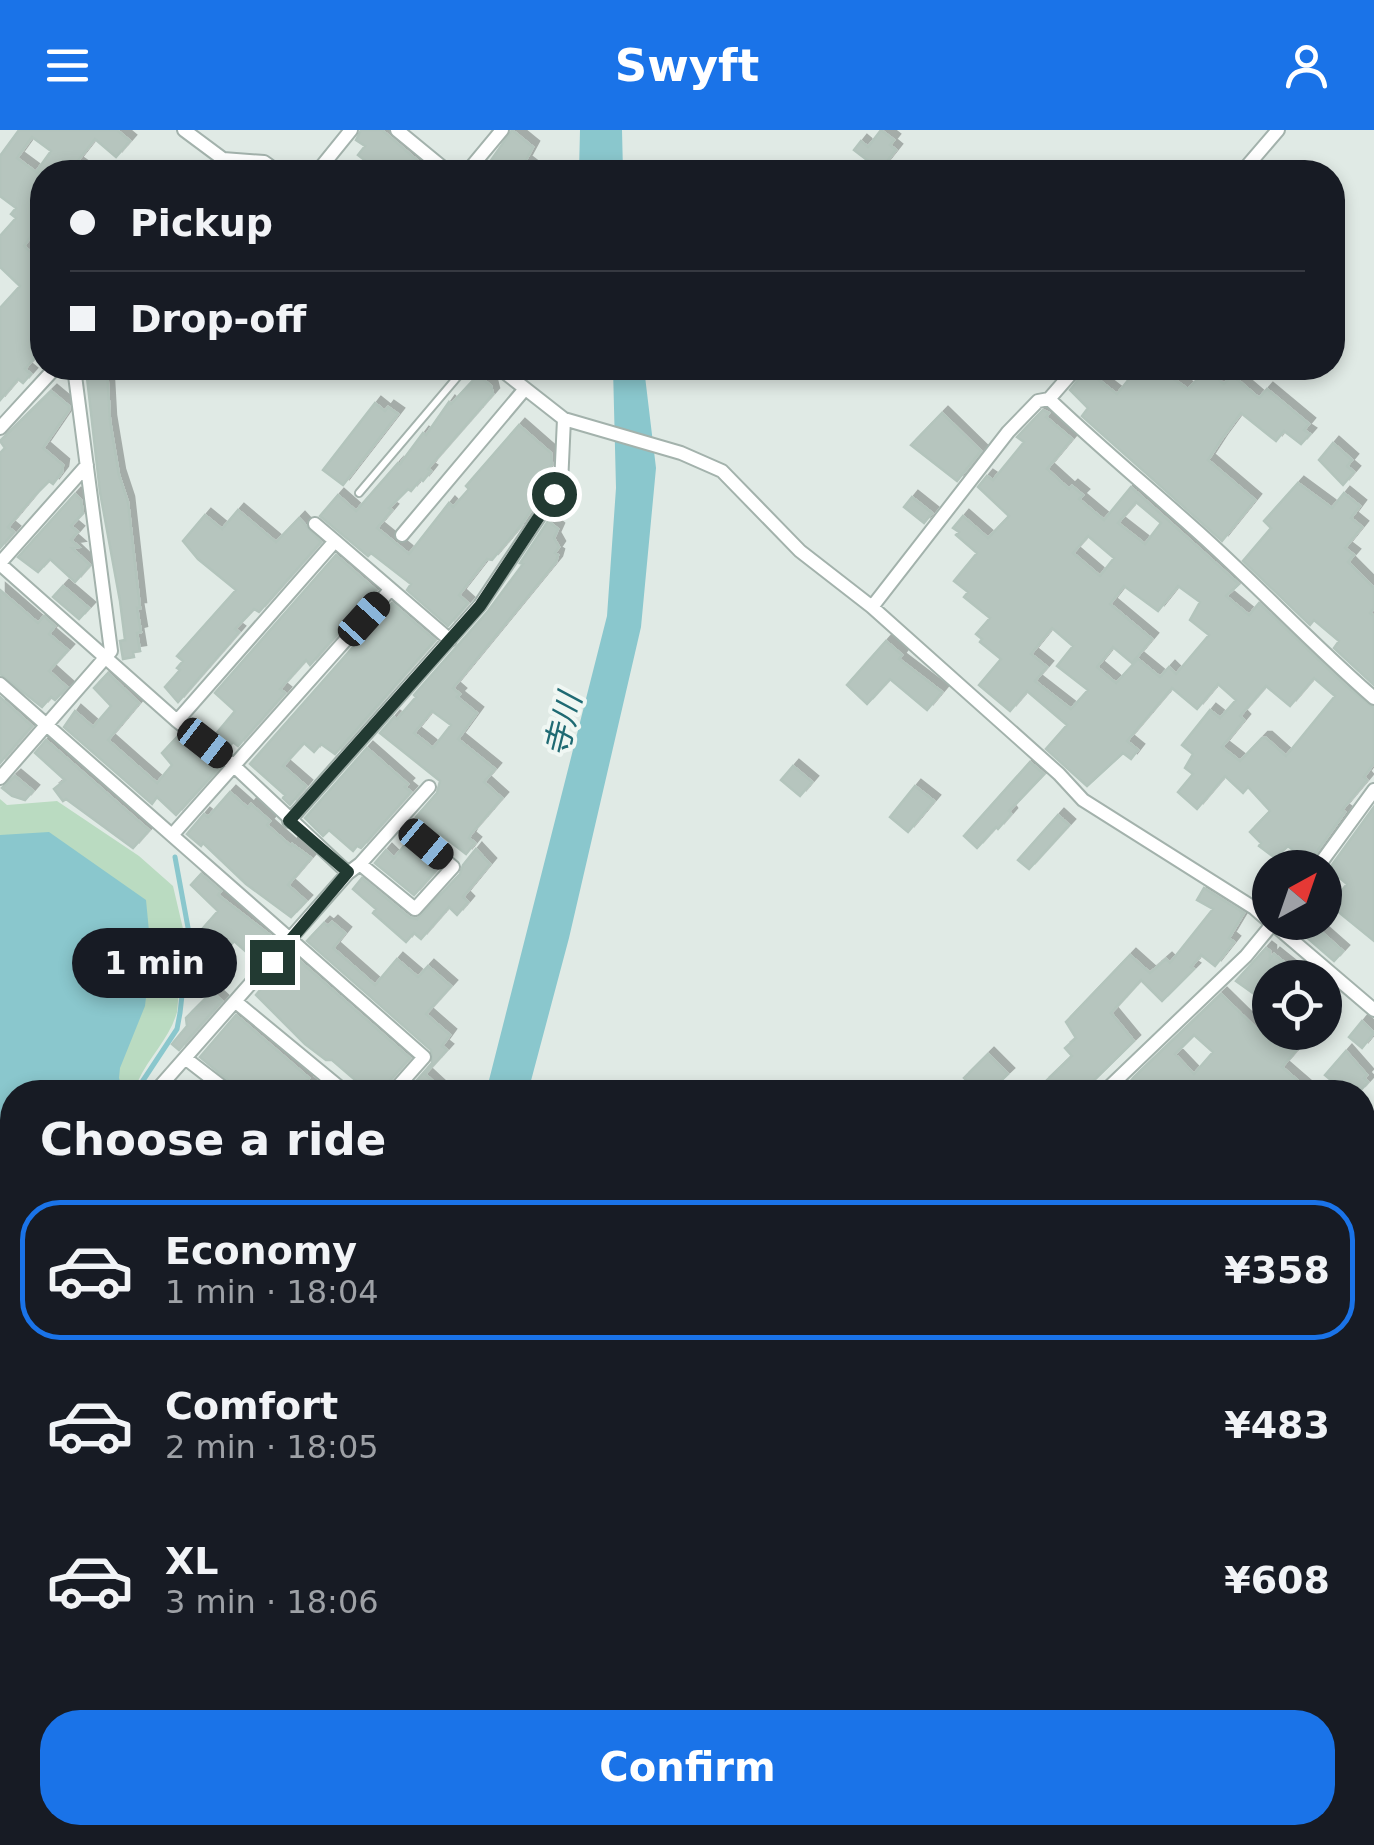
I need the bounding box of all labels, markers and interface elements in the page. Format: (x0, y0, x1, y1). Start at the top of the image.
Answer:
icon: menu (40, 38, 95, 93)
icon: person (1279, 38, 1334, 93)
text: Swyft (615, 39, 759, 92)
text: Pickup (130, 201, 273, 245)
text: Drop-off (130, 297, 306, 341)
route start (532, 472, 577, 517)
car (333, 587, 395, 651)
water label: 寺川 (537, 686, 590, 761)
car (172, 713, 238, 773)
car (393, 813, 459, 875)
north arrow (1252, 850, 1342, 940)
map controls (1252, 850, 1342, 1050)
callout: 1 min (72, 927, 237, 997)
route end (250, 940, 295, 985)
text: 1 min (104, 944, 205, 982)
button: locate (1252, 960, 1342, 1050)
text: Choose a ride (40, 1113, 386, 1166)
icon: car (45, 1225, 135, 1315)
text: Economy (165, 1229, 357, 1273)
text: ¥358 (1224, 1248, 1330, 1292)
text: 1 min · 18:04 (165, 1273, 379, 1311)
icon: car (45, 1380, 135, 1470)
text: Comfort (165, 1384, 338, 1428)
text: ¥483 (1224, 1403, 1330, 1447)
text: 2 min · 18:05 (165, 1428, 379, 1466)
icon: car (45, 1535, 135, 1625)
text: XL (165, 1539, 219, 1583)
text: ¥608 (1224, 1558, 1330, 1602)
text: 3 min · 18:06 (165, 1583, 379, 1621)
button: Confirm (40, 1710, 1335, 1825)

